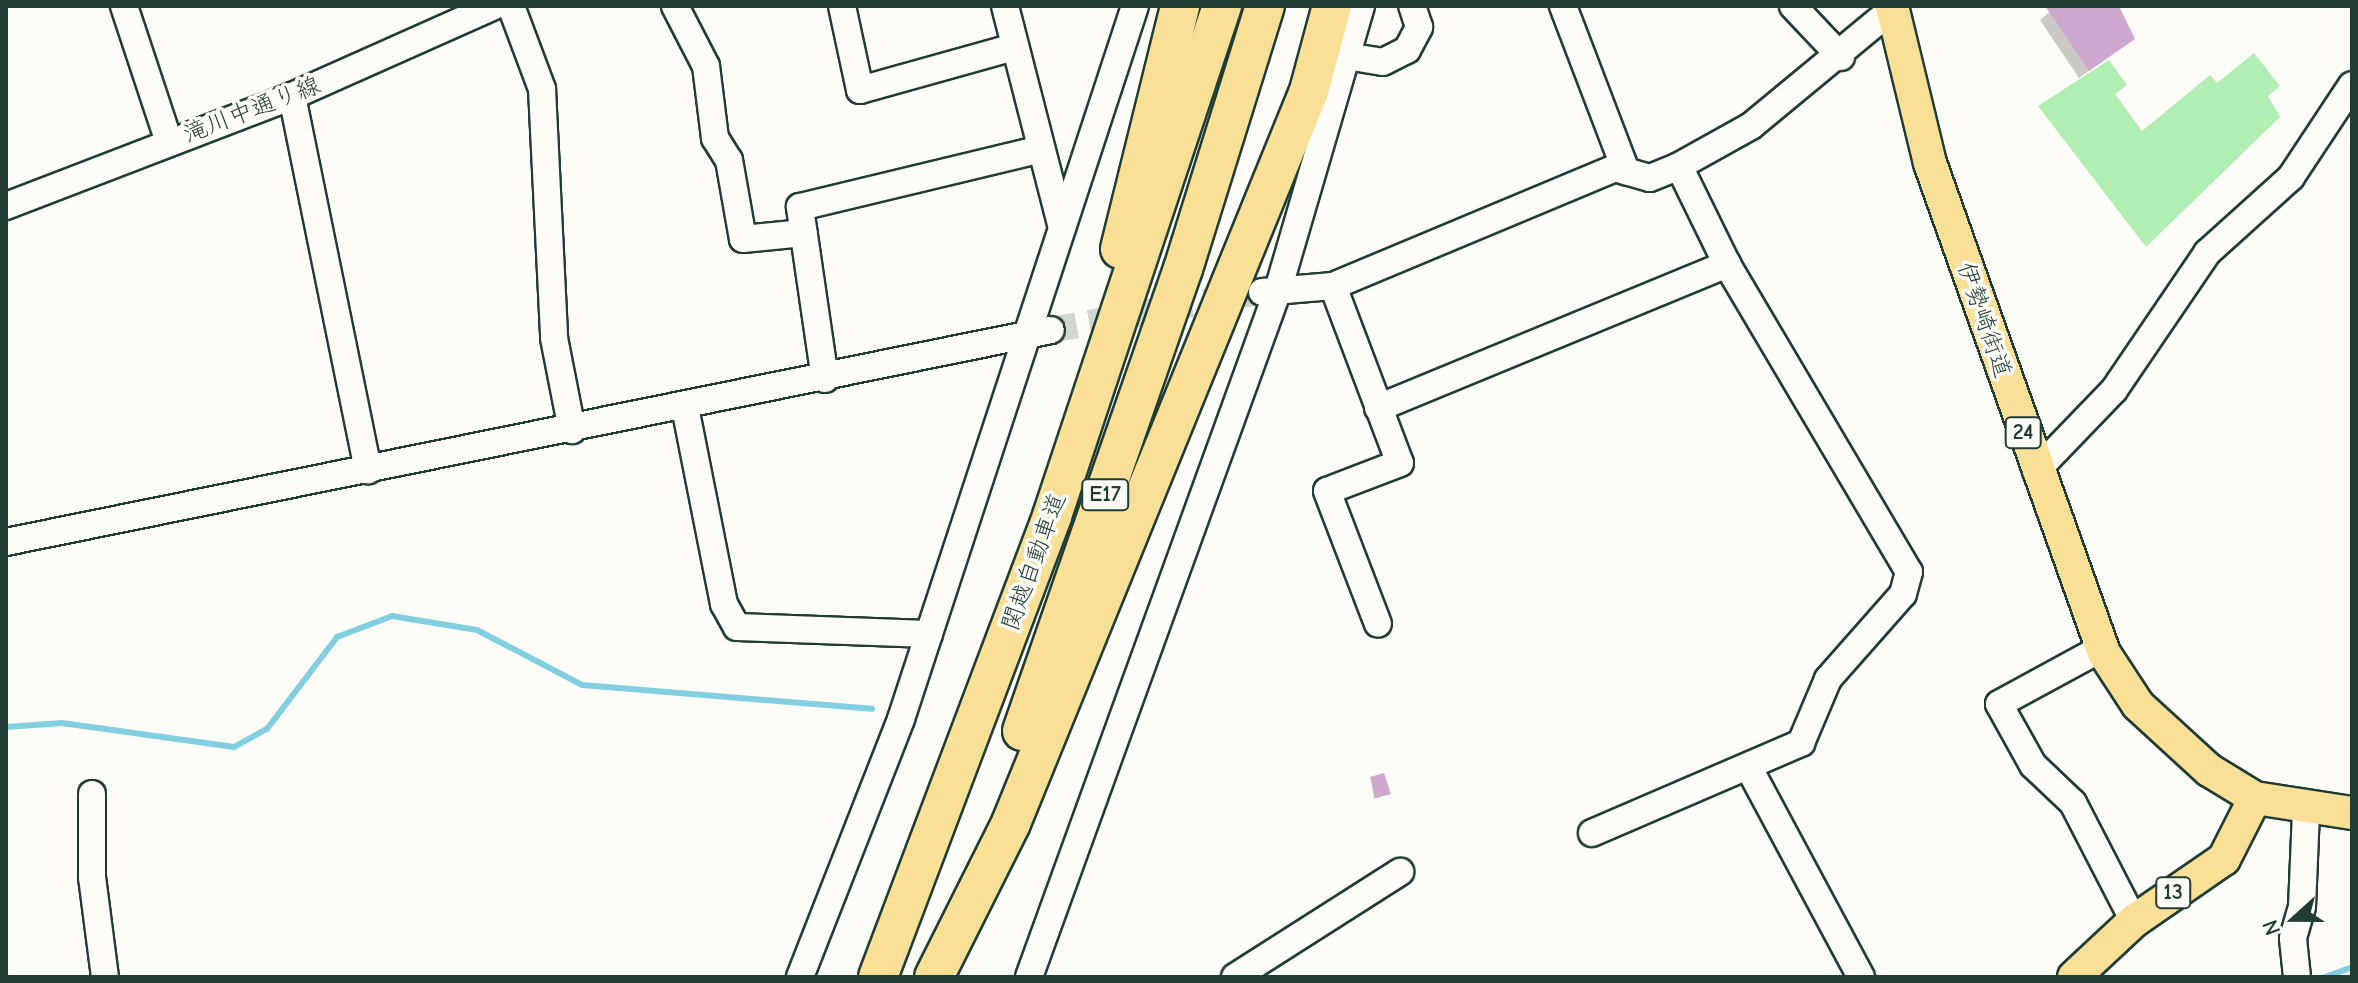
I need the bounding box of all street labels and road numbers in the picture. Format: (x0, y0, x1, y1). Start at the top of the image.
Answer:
street label: 滝川中通り線 (180, 71, 324, 149)
street label: 伊勢崎街道 (1951, 259, 2017, 381)
road number: 24 (2003, 415, 2043, 451)
road number: E17 (1081, 477, 1129, 513)
street label: 関越自動車道 (996, 489, 1072, 635)
road number: 13 (2155, 875, 2191, 911)

